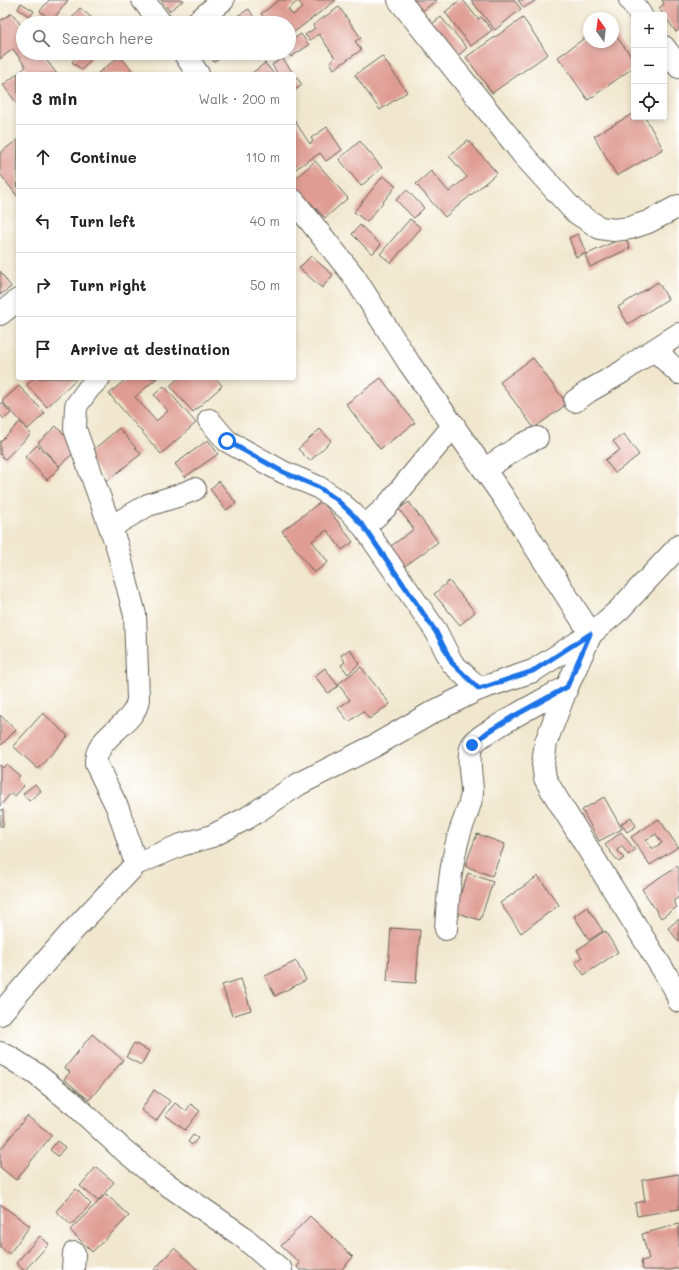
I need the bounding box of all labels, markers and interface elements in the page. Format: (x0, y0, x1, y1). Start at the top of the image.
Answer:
north arrow (583, 12, 619, 48)
map controls (631, 12, 667, 120)
button: + (631, 12, 667, 48)
search box (16, 16, 296, 60)
icon: search (30, 27, 52, 49)
text: Search here (62, 28, 153, 48)
button: − (631, 48, 667, 84)
button: locate (631, 84, 667, 120)
text: 3 min (32, 87, 77, 109)
text: Walk · 200 m (199, 90, 280, 107)
icon: ahead (32, 146, 54, 168)
text: Continue (70, 147, 137, 167)
text: 110 m (246, 148, 280, 165)
icon: left (32, 210, 54, 232)
text: Turn left (70, 211, 135, 231)
text: 40 m (250, 212, 280, 229)
icon: right (32, 274, 54, 296)
text: Turn right (70, 275, 147, 295)
text: 50 m (250, 276, 280, 293)
icon: arrive (32, 338, 54, 360)
text: Arrive at destination (70, 339, 230, 359)
route start (218, 432, 236, 450)
route end (463, 736, 481, 754)

